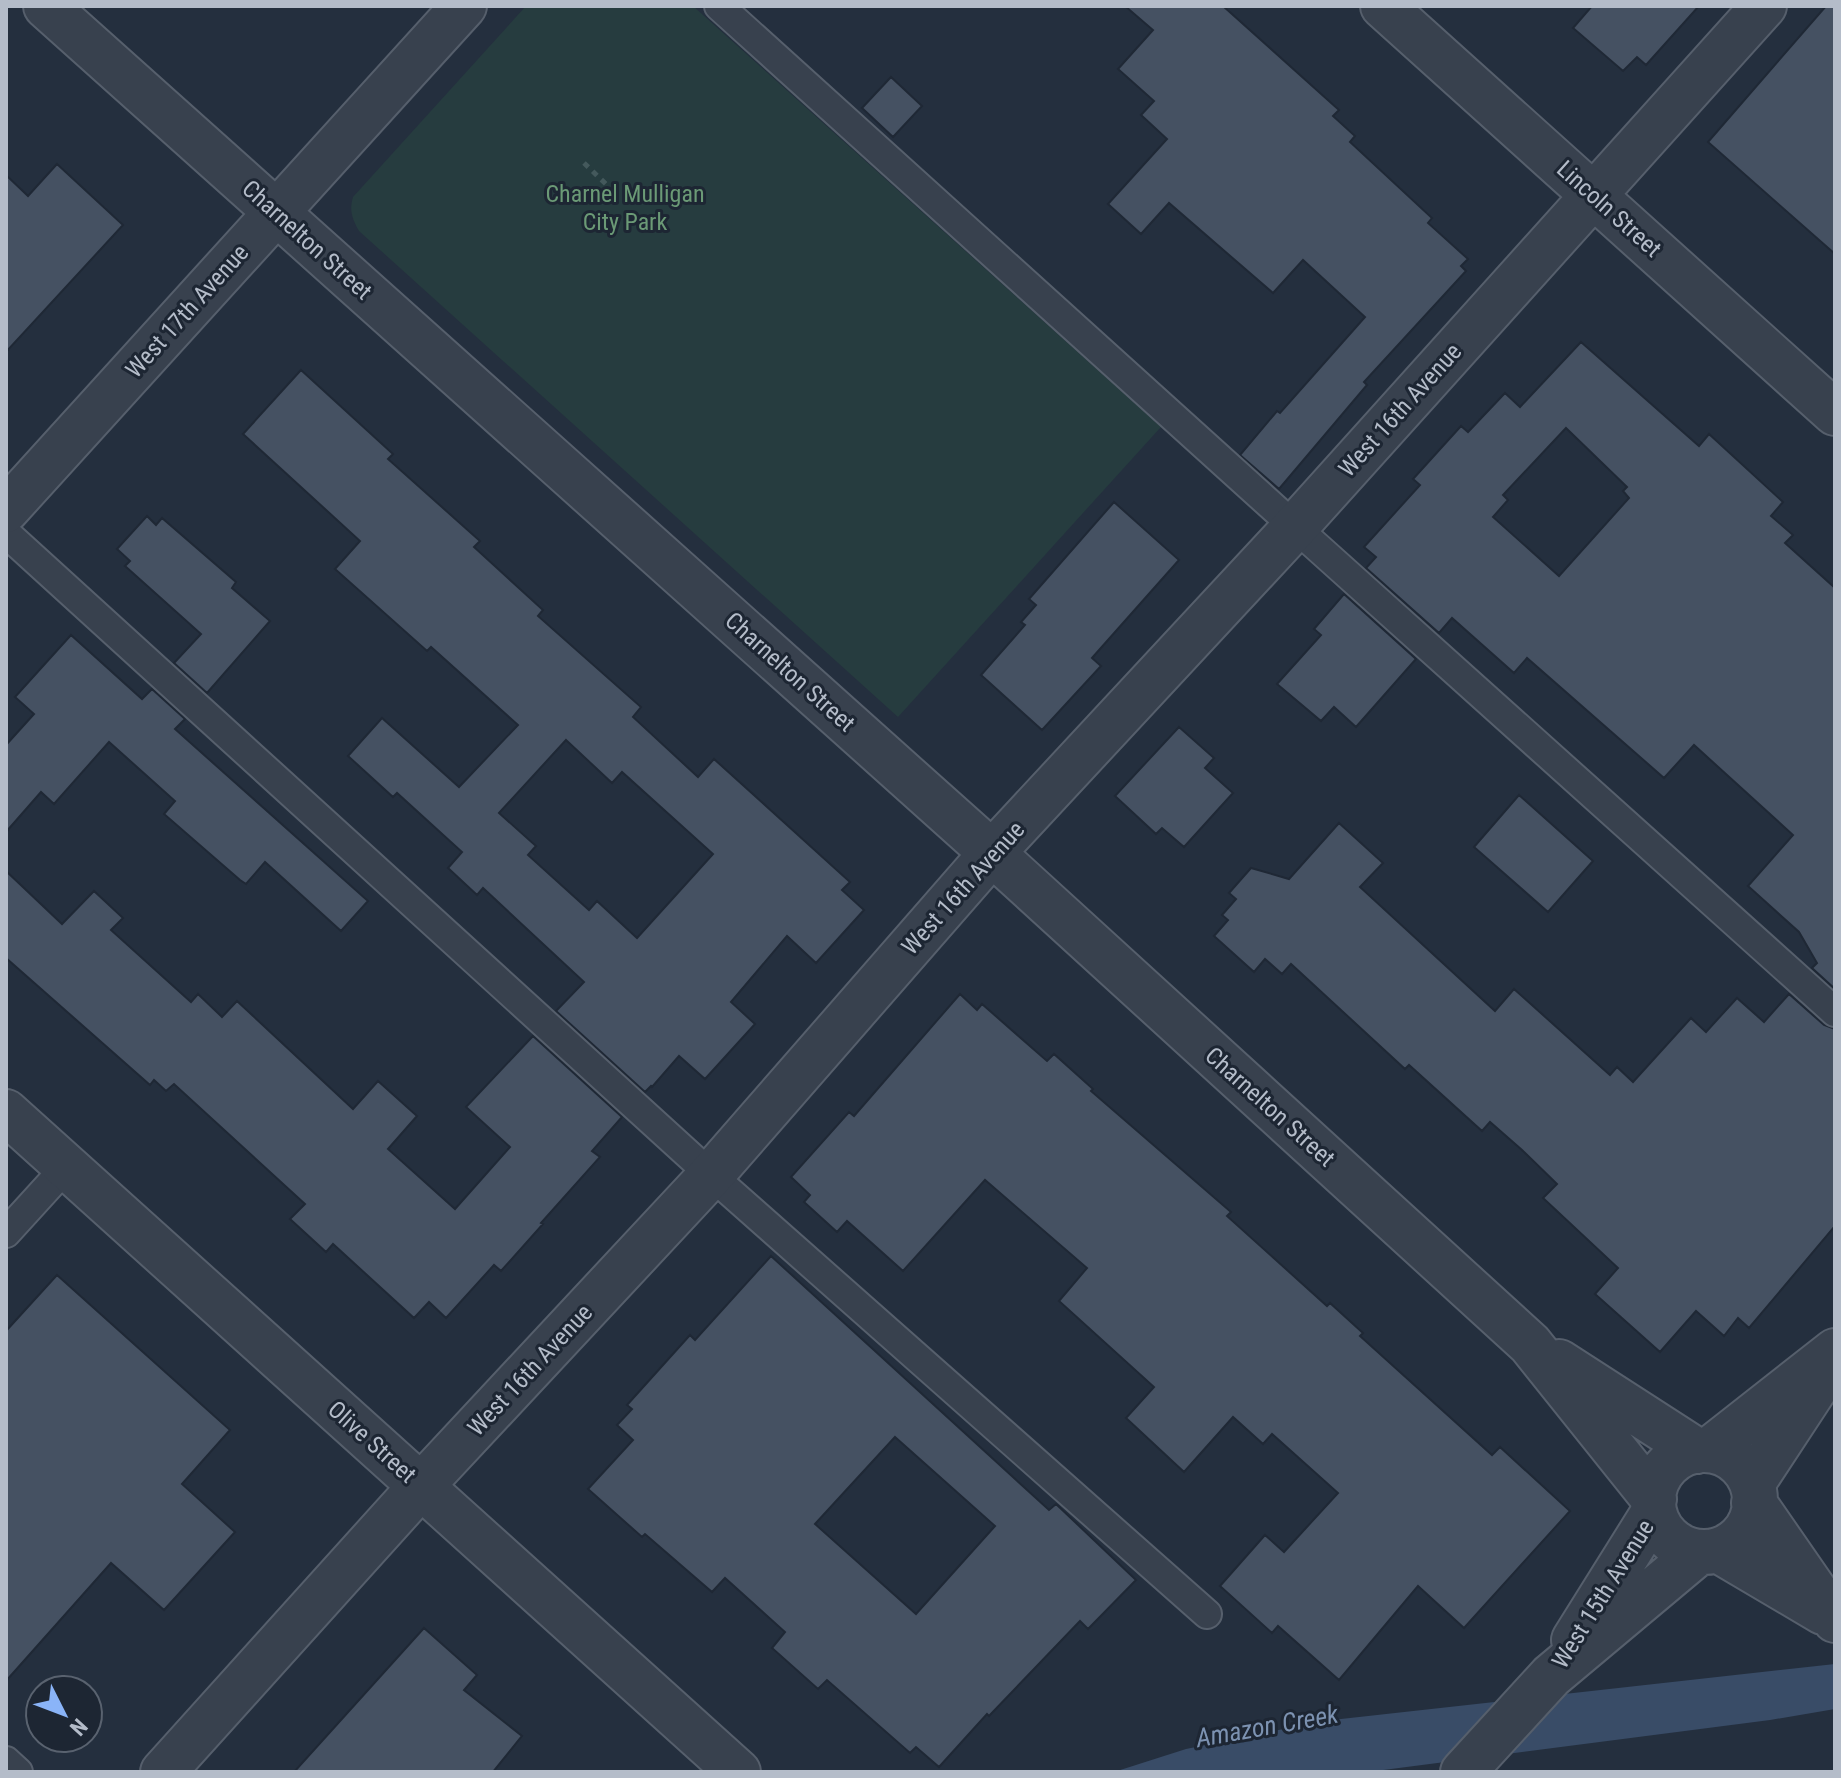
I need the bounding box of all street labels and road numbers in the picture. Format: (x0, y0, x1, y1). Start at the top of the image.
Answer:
street label: Lincoln Street (1551, 155, 1667, 263)
street label: Charnelton Street (236, 175, 378, 305)
street label: West 17th Avenue (120, 239, 254, 383)
street label: West 16th Avenue (1333, 338, 1467, 482)
street label: Charnelton Street (719, 607, 861, 737)
street label: West 16th Avenue (896, 816, 1030, 960)
street label: Charnelton Street (1199, 1042, 1341, 1172)
street label: West 16th Avenue (462, 1298, 598, 1442)
street label: Olive Street (322, 1395, 422, 1489)
street label: West 15th Avenue (1546, 1515, 1660, 1673)

